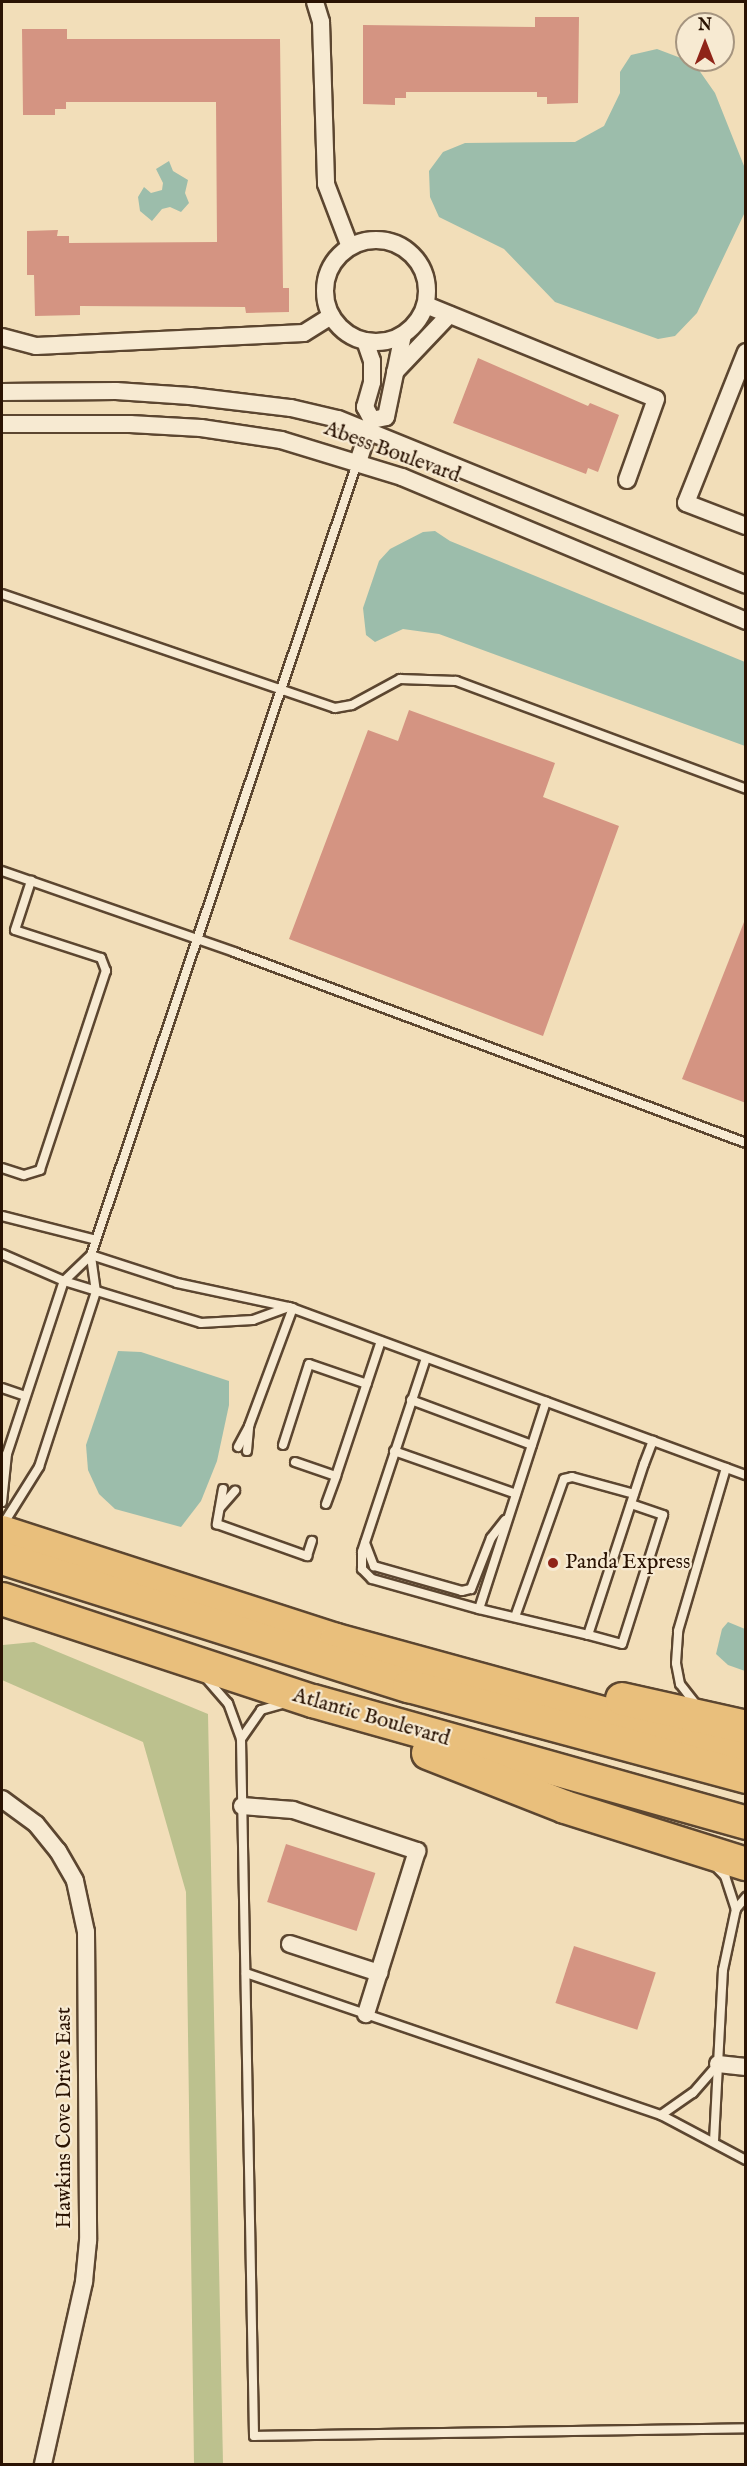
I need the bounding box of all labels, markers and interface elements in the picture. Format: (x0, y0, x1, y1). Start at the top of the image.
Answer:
north arrow (675, 12, 735, 72)
text: N (698, 16, 712, 36)
street label: Abess Boulevard (321, 417, 463, 489)
place label: Panda Express (565, 1550, 690, 1576)
marker: Panda Express (546, 1556, 560, 1570)
street label: Atlantic Boulevard (290, 1684, 452, 1752)
street label: Hawkins Cove Drive East (52, 2007, 78, 2229)

